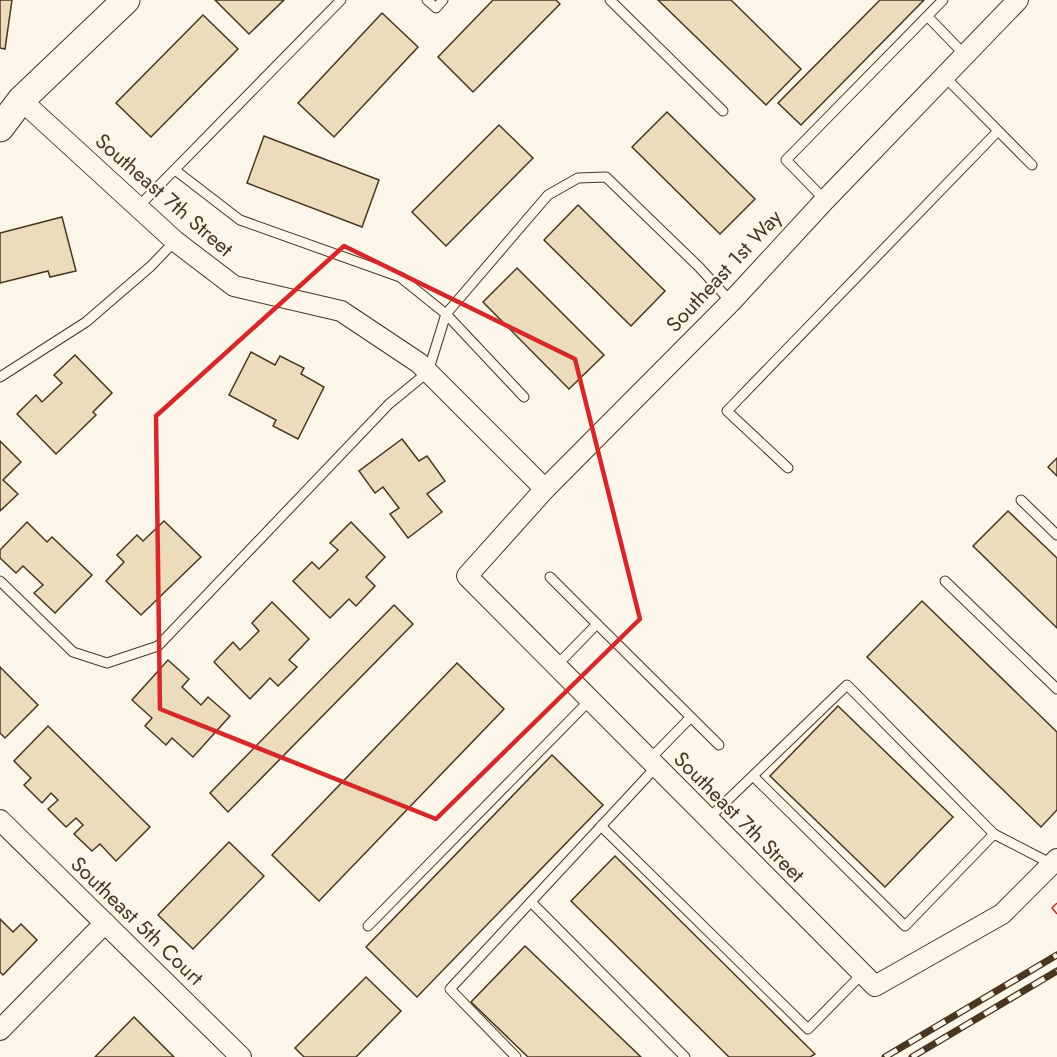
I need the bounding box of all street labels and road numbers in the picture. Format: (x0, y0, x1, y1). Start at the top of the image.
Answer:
street label: Southeast 7th Street (88, 127, 240, 263)
street label: Southeast 1st Way (659, 202, 789, 339)
street label: Southeast 7th Street (667, 745, 811, 889)
street label: Southeast 5th Court (64, 850, 210, 992)

